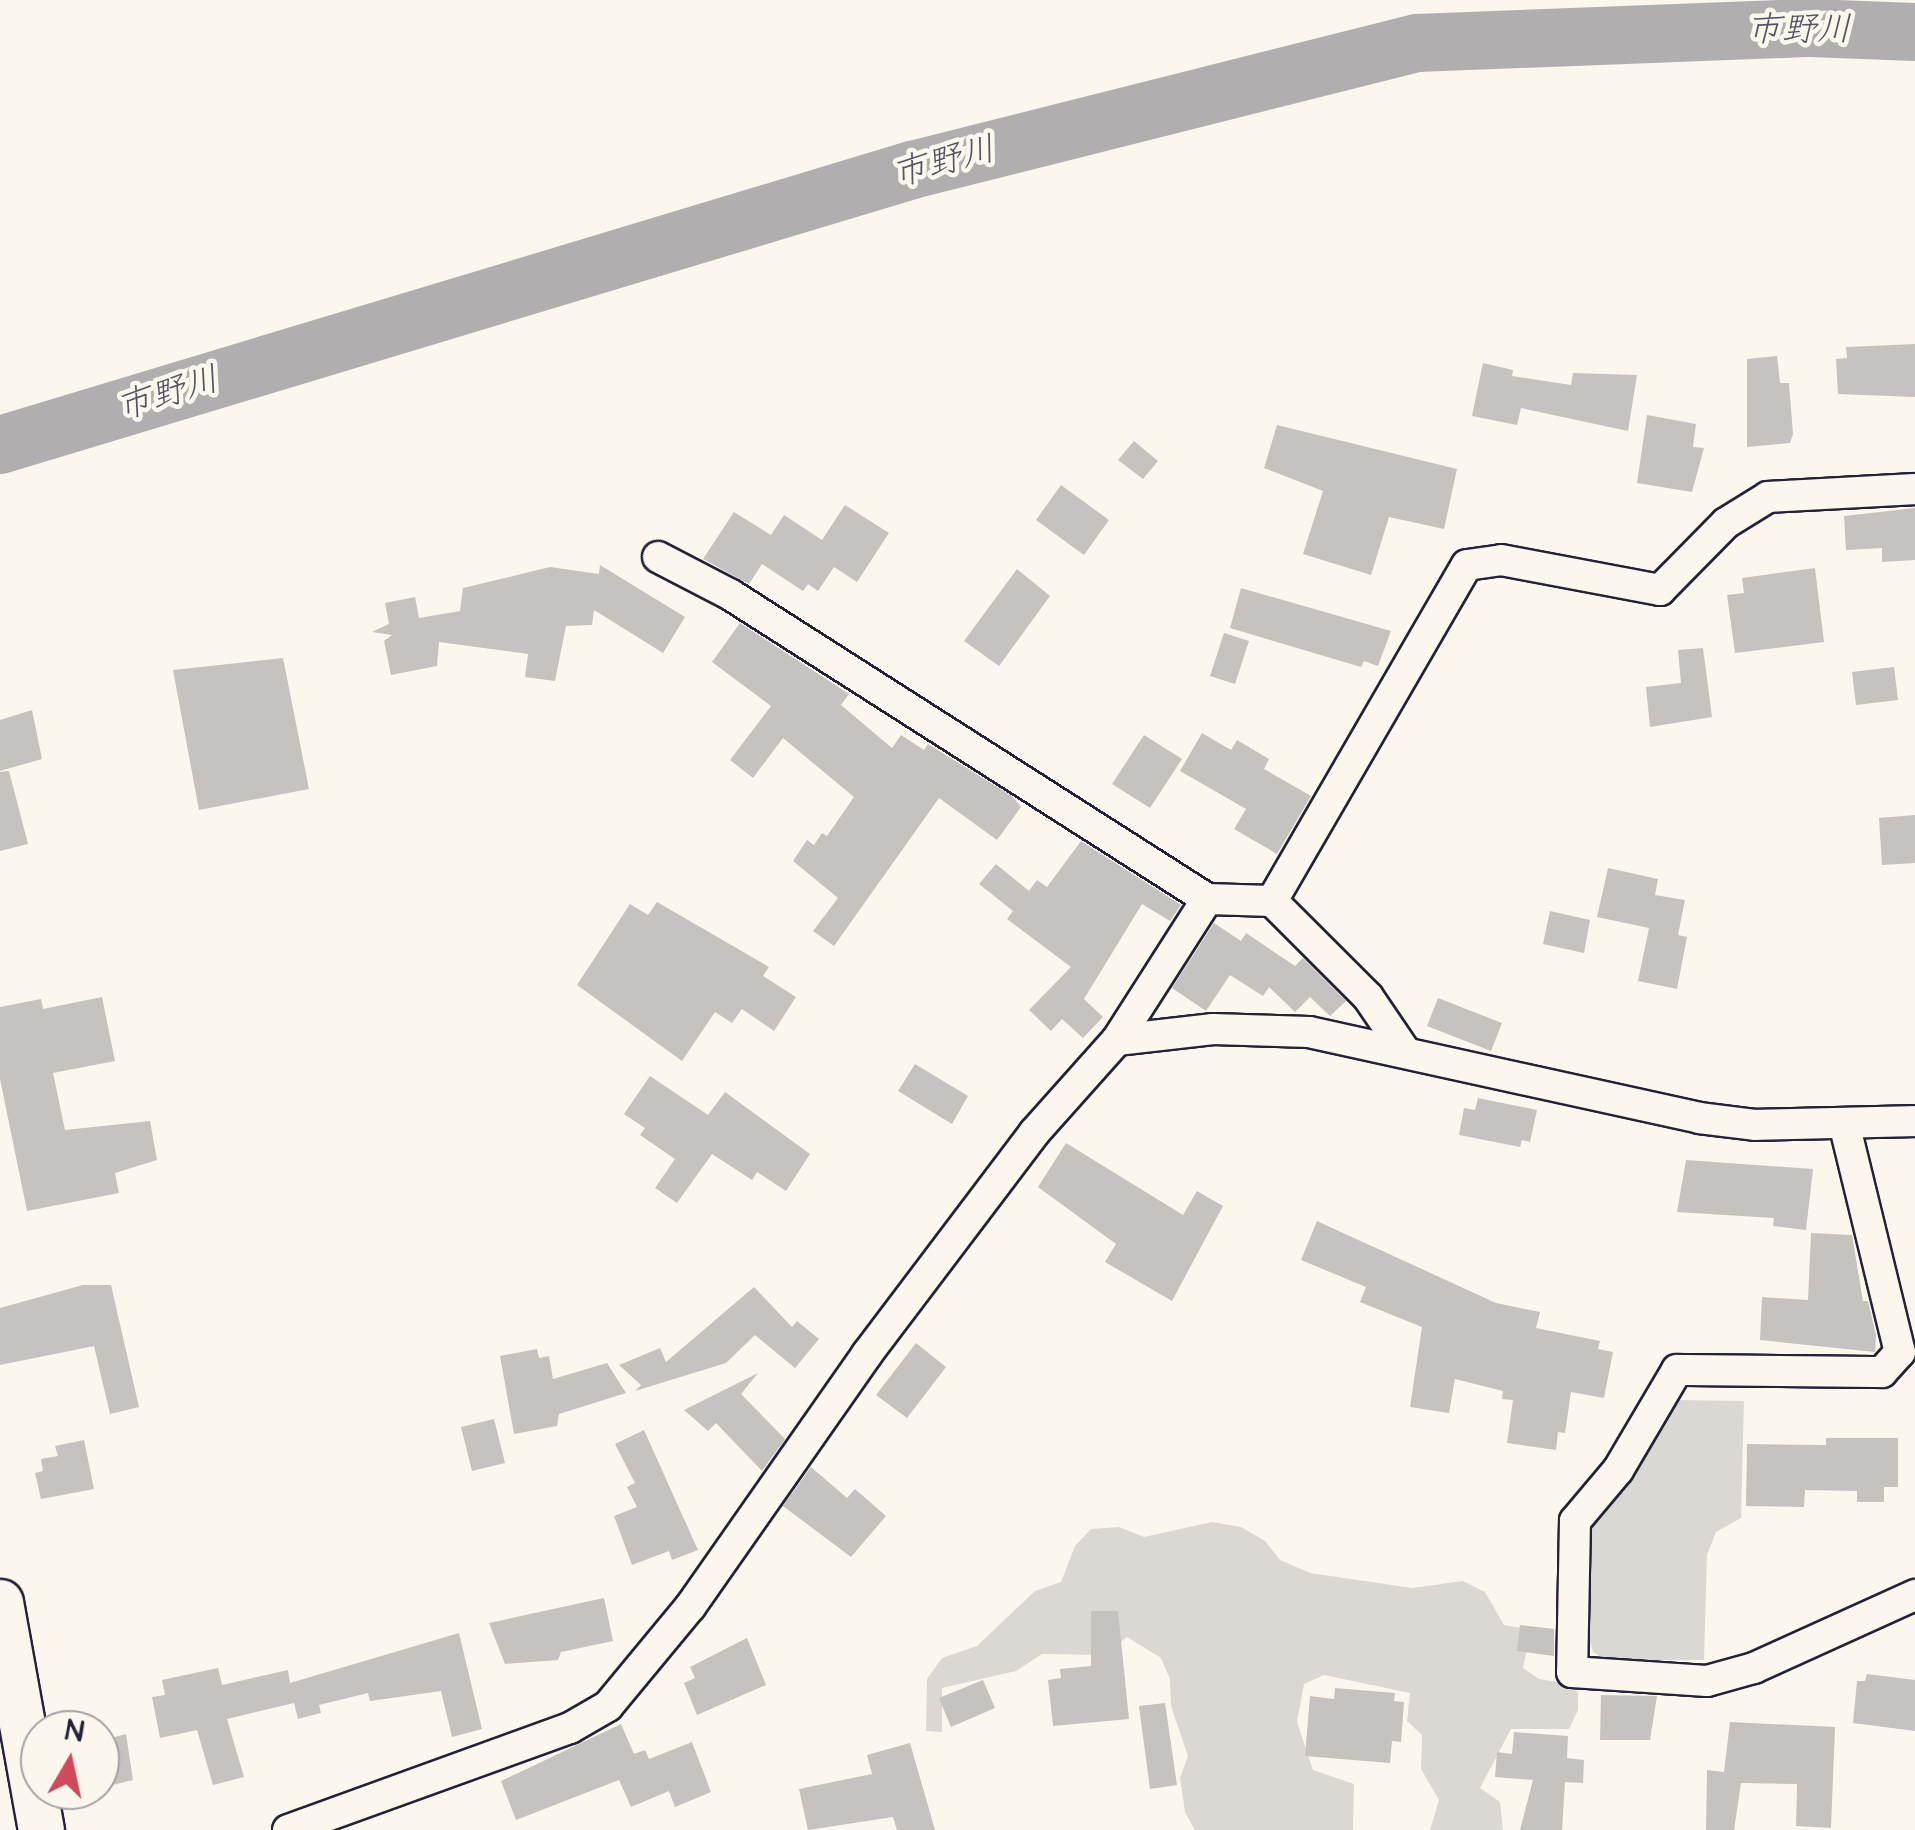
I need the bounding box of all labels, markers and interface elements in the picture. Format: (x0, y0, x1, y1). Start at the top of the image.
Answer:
water label: 市野川 (1747, 9, 1851, 51)
water label: 市野川 (888, 128, 1000, 196)
water label: 市野川 (112, 359, 224, 429)
north arrow (20, 1710, 120, 1810)
text: N (63, 1711, 86, 1752)

